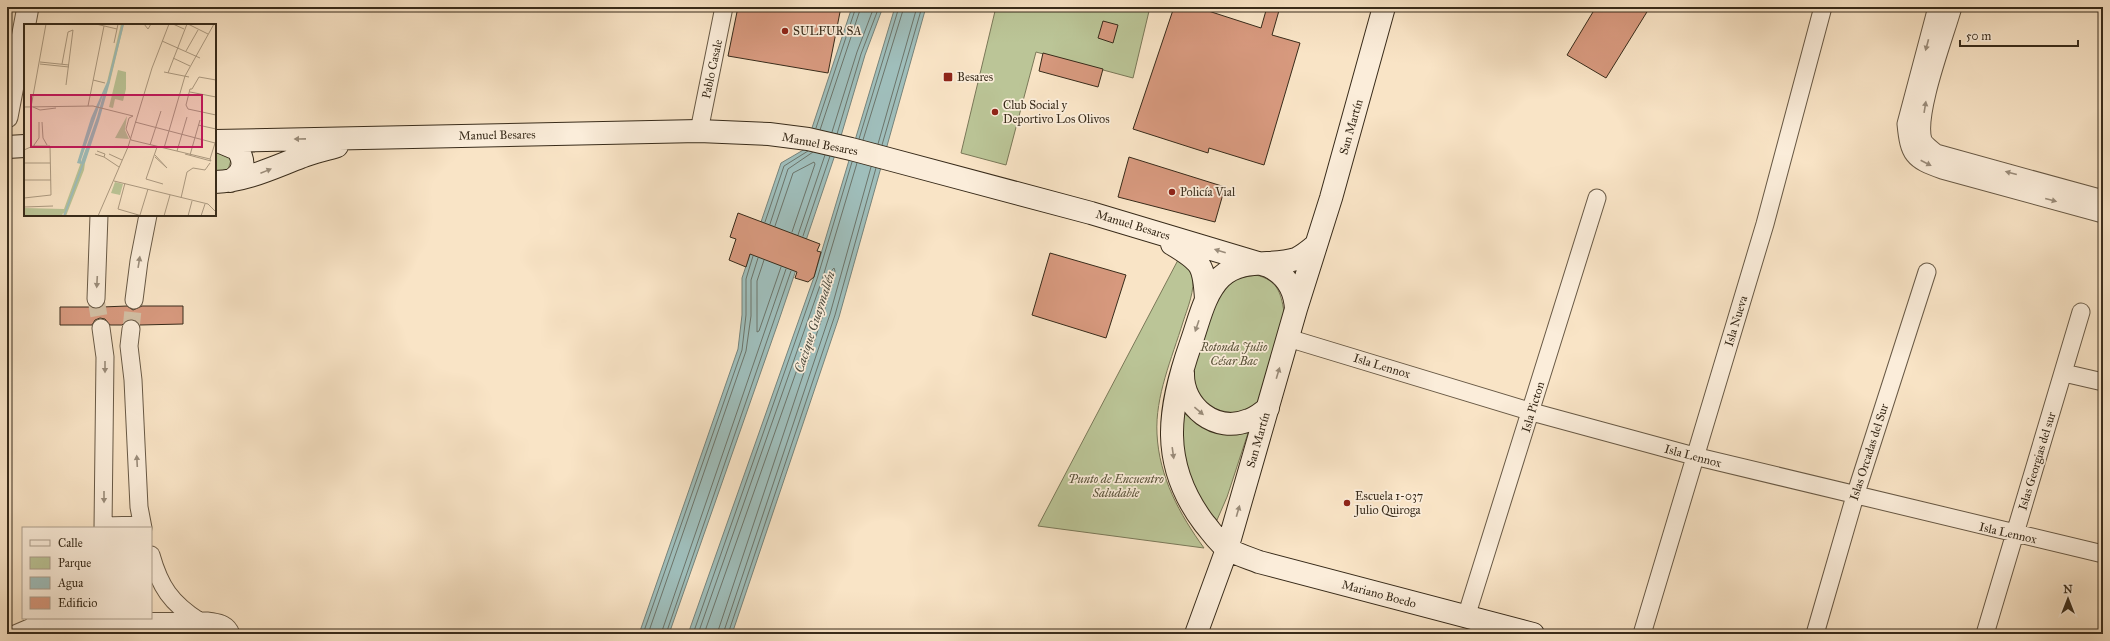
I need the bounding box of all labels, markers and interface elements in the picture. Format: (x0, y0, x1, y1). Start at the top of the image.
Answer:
scale bar (1960, 22, 2078, 48)
inset map (24, 24, 216, 216)
place label: SULFUR SA (793, 24, 862, 38)
marker: SULFUR SA (780, 26, 790, 36)
text: 50 m (1966, 29, 1991, 43)
street label: Pablo Casale (699, 38, 725, 100)
one-way arrow (1924, 39, 1930, 51)
place label: Besares (957, 70, 993, 84)
marker: Besares (942, 71, 954, 83)
street label: San Martín (1336, 97, 1366, 156)
place label: Club Social y Deportivo Los Olivos (1003, 98, 1110, 126)
one-way arrow (1922, 101, 1928, 113)
marker: Club Social y Deportivo Los Olivos (990, 107, 1000, 117)
street label: Manuel Besares (458, 127, 536, 143)
street label: Manuel Besares (781, 130, 859, 158)
one-way arrow (293, 136, 306, 142)
one-way arrow (1920, 160, 1932, 167)
one-way arrow (261, 168, 272, 174)
one-way arrow (2005, 170, 2018, 176)
place label: Policía Vial (1180, 185, 1236, 199)
marker: Policía Vial (1167, 187, 1177, 197)
one-way arrow (2044, 197, 2057, 203)
street label: Manuel Besares (1094, 207, 1172, 243)
one-way arrow (1214, 248, 1226, 254)
one-way arrow (136, 256, 142, 268)
water label: Cacique Guaymallén (791, 269, 839, 375)
one-way arrow (94, 276, 100, 289)
street label: Isla Nueva (1722, 293, 1751, 348)
one-way arrow (1194, 321, 1200, 333)
park label: Rotonda Julio César Bac (1199, 340, 1268, 368)
street label: Isla Lennox (1352, 351, 1413, 381)
one-way arrow (102, 361, 108, 374)
one-way arrow (1275, 367, 1281, 379)
street label: Isla Picton (1519, 379, 1547, 434)
street label: Islas Orcadas del Sur (1847, 401, 1891, 502)
one-way arrow (1194, 407, 1205, 416)
street label: San Martín (1243, 410, 1273, 469)
street label: Islas Georgias del sur (2015, 410, 2060, 512)
street label: Isla Lennox (1663, 442, 1724, 471)
one-way arrow (1170, 447, 1176, 459)
one-way arrow (133, 455, 140, 467)
park label: Punto de Encuentro Saludable (1068, 472, 1164, 500)
place label: Escuela 1-037 Julio Quiroga (1353, 489, 1423, 518)
one-way arrow (101, 491, 107, 504)
marker: Escuela 1-037 Julio Quiroga (1342, 498, 1352, 508)
one-way arrow (1235, 505, 1241, 518)
street label: Isla Lennox (1978, 520, 2039, 547)
legend (22, 527, 152, 619)
text: Calle (58, 536, 83, 550)
text: Parque (58, 556, 91, 571)
text: Agua (57, 576, 84, 591)
street label: Mariano Boedo (1340, 577, 1418, 611)
north arrow (2048, 579, 2088, 619)
text: N (2063, 583, 2073, 596)
text: Edificio (58, 596, 97, 610)

